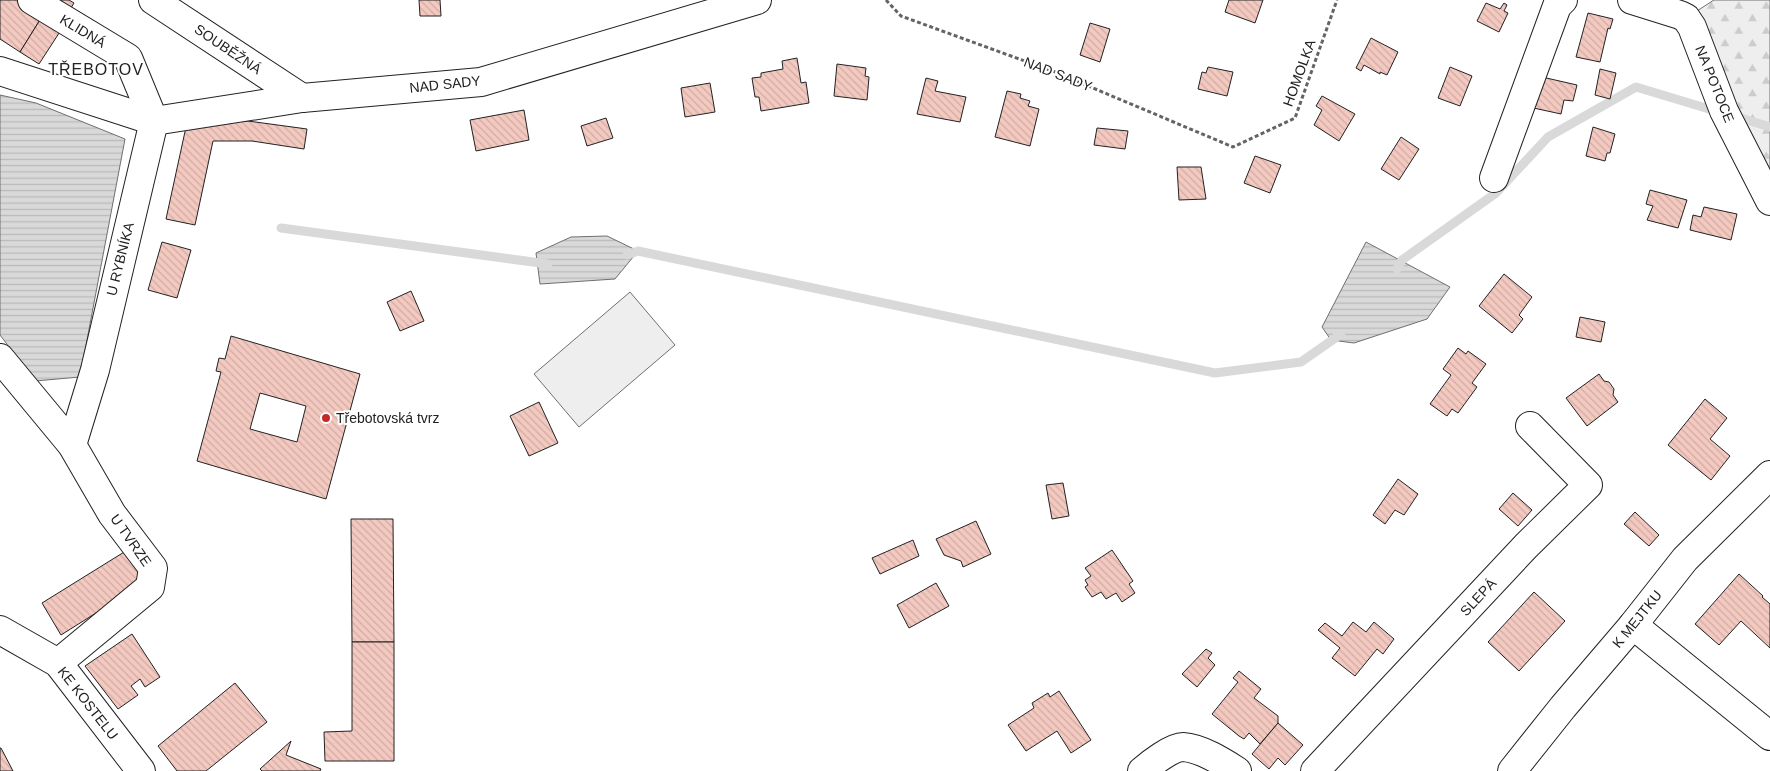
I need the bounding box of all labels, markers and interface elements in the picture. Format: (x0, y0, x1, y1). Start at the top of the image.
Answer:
street label: KLIDNÁ (57, 11, 109, 51)
street label: SOUBĚŽNÁ (192, 21, 265, 78)
street label: HOMOLKA (1280, 37, 1319, 109)
street label: NA POTOCE (1692, 43, 1738, 125)
street label: NAD SADY (1022, 54, 1095, 95)
district label: TŘEBOTOV (48, 60, 144, 78)
street label: NAD SADY (409, 72, 482, 96)
street label: U RYBNÍKA (103, 220, 137, 297)
place label: Třebotovská tvrz (336, 410, 439, 426)
marker: Třebotovská tvrz (320, 412, 332, 424)
street label: U TVRZE (107, 511, 155, 569)
street label: SLEPÁ (1457, 575, 1500, 619)
street label: K MEJTKU (1609, 587, 1665, 651)
street label: KE KOSTELU (55, 663, 121, 743)

